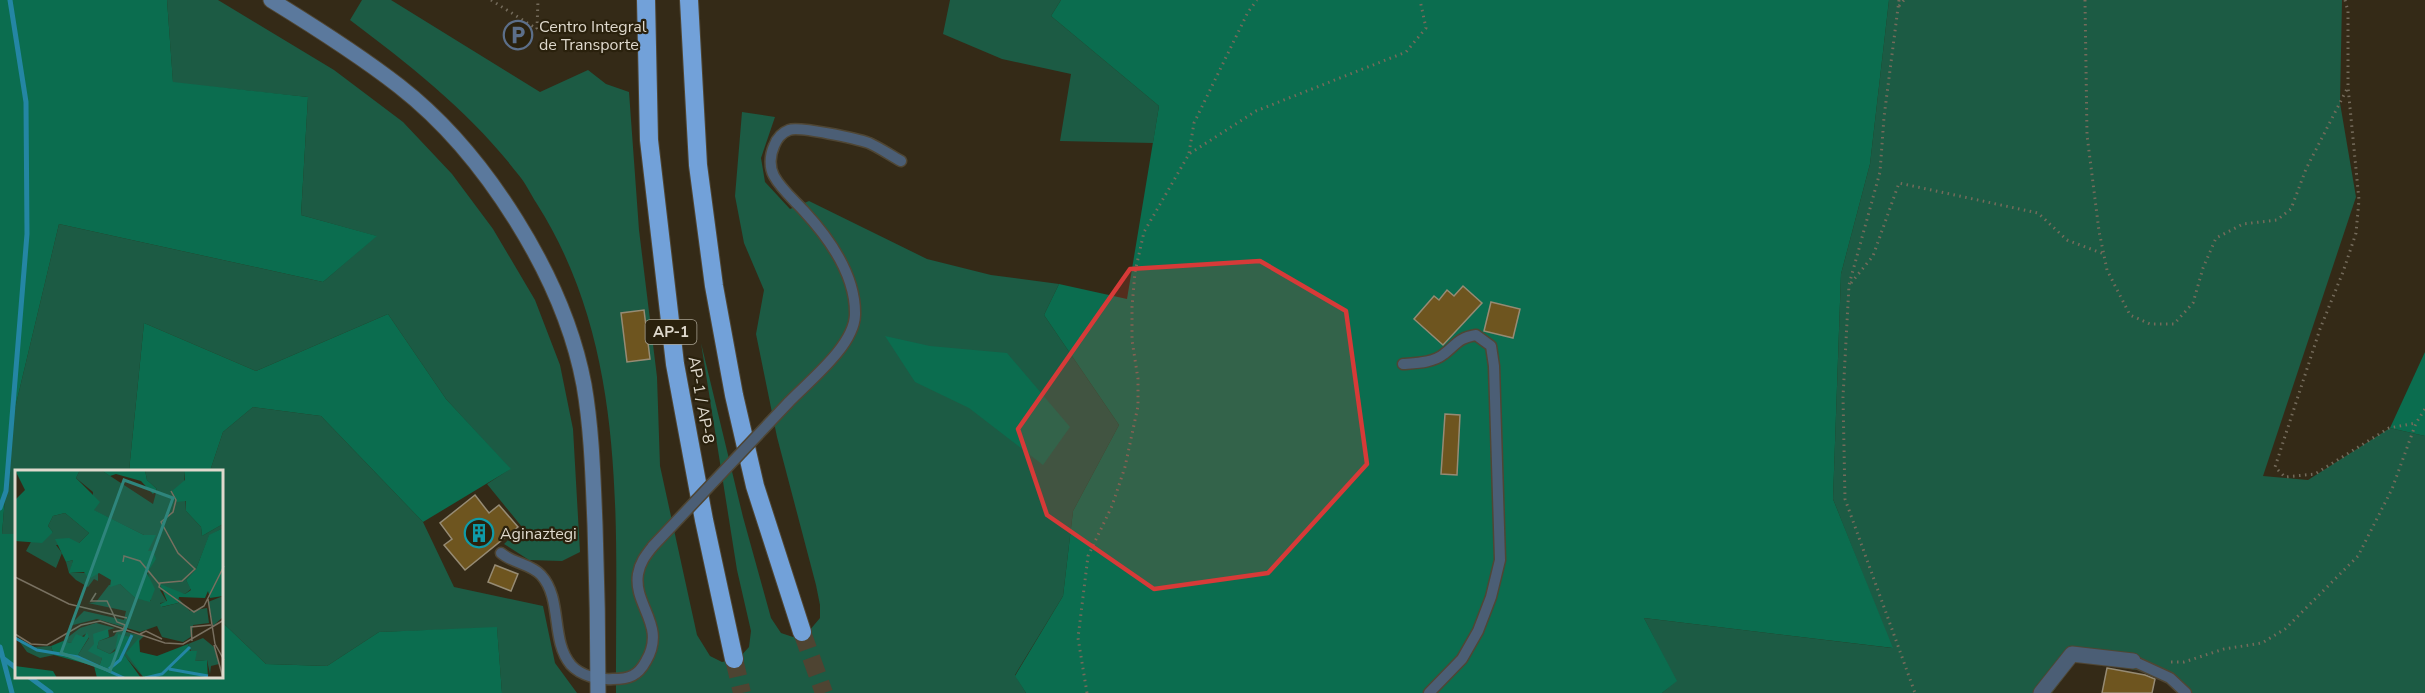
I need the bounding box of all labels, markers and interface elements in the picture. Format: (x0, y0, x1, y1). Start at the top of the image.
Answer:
place label: Centro Integral de Transporte (539, 16, 647, 56)
parking icon: Centro Integral de Transporte (502, 19, 534, 51)
road number: AP-1 (646, 320, 696, 344)
street label: AP-1 / AP-8 (683, 355, 720, 446)
inset map (15, 470, 224, 678)
building icon: Aginaztegi (463, 517, 495, 549)
place label: Aginaztegi (500, 523, 577, 545)

